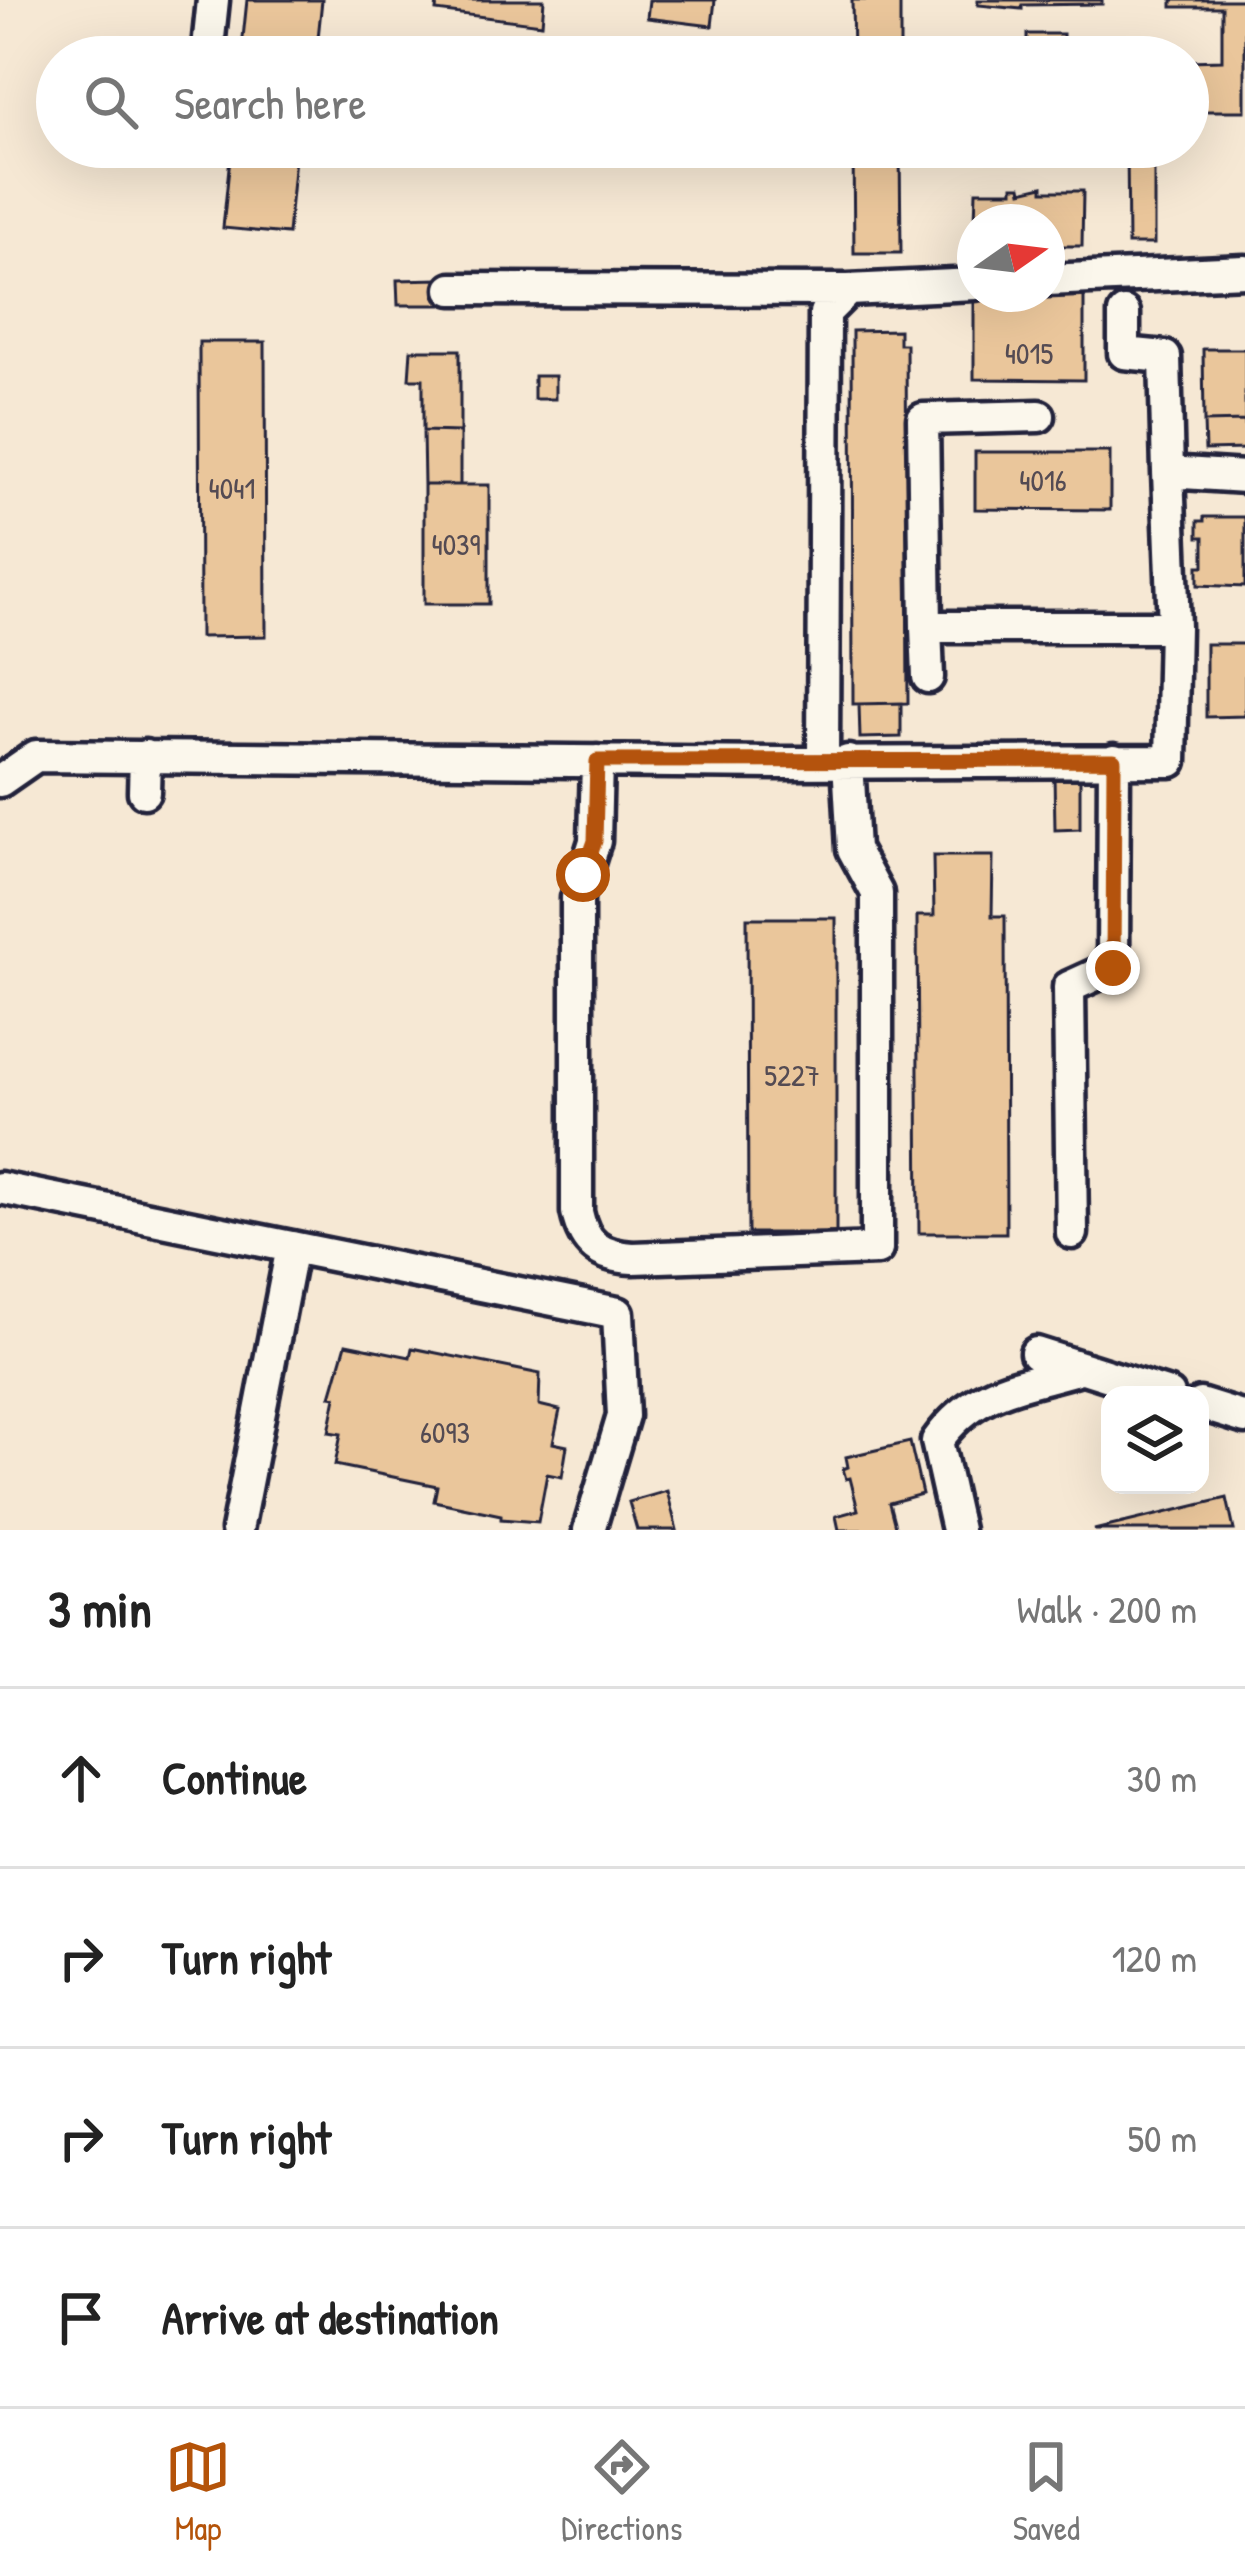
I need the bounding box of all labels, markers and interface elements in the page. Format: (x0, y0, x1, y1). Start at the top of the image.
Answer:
search box (36, 36, 1209, 168)
icon: search (78, 69, 144, 135)
text: Search here (174, 72, 366, 133)
north arrow (957, 204, 1065, 312)
house number: 4015 (1005, 333, 1053, 373)
house number: 4016 (1019, 460, 1067, 500)
house number: 4041 (209, 468, 255, 508)
house number: 4039 (431, 524, 481, 564)
route start (556, 848, 610, 902)
route end (1086, 941, 1140, 995)
house number: 5227 (764, 1055, 820, 1095)
map controls (1101, 1386, 1209, 1494)
button: layers (1101, 1386, 1209, 1494)
house number: 6093 (420, 1412, 470, 1452)
text: 3 min (48, 1574, 152, 1643)
text: Walk · 200 m (1017, 1582, 1197, 1635)
icon: ahead (48, 1745, 114, 1811)
text: Continue (162, 1747, 307, 1808)
text: 30 m (1127, 1751, 1197, 1804)
icon: right (48, 1925, 114, 1991)
text: Turn right (162, 1927, 331, 1988)
text: 120 m (1112, 1931, 1197, 1984)
icon: right (48, 2105, 114, 2171)
text: Turn right (162, 2107, 331, 2168)
text: 50 m (1128, 2111, 1197, 2164)
icon: arrive (48, 2285, 114, 2351)
text: Arrive at destination (162, 2287, 499, 2348)
tab: Map (165, 2434, 231, 2550)
tab: Directions (561, 2434, 683, 2550)
tab: Saved (1013, 2434, 1080, 2550)

